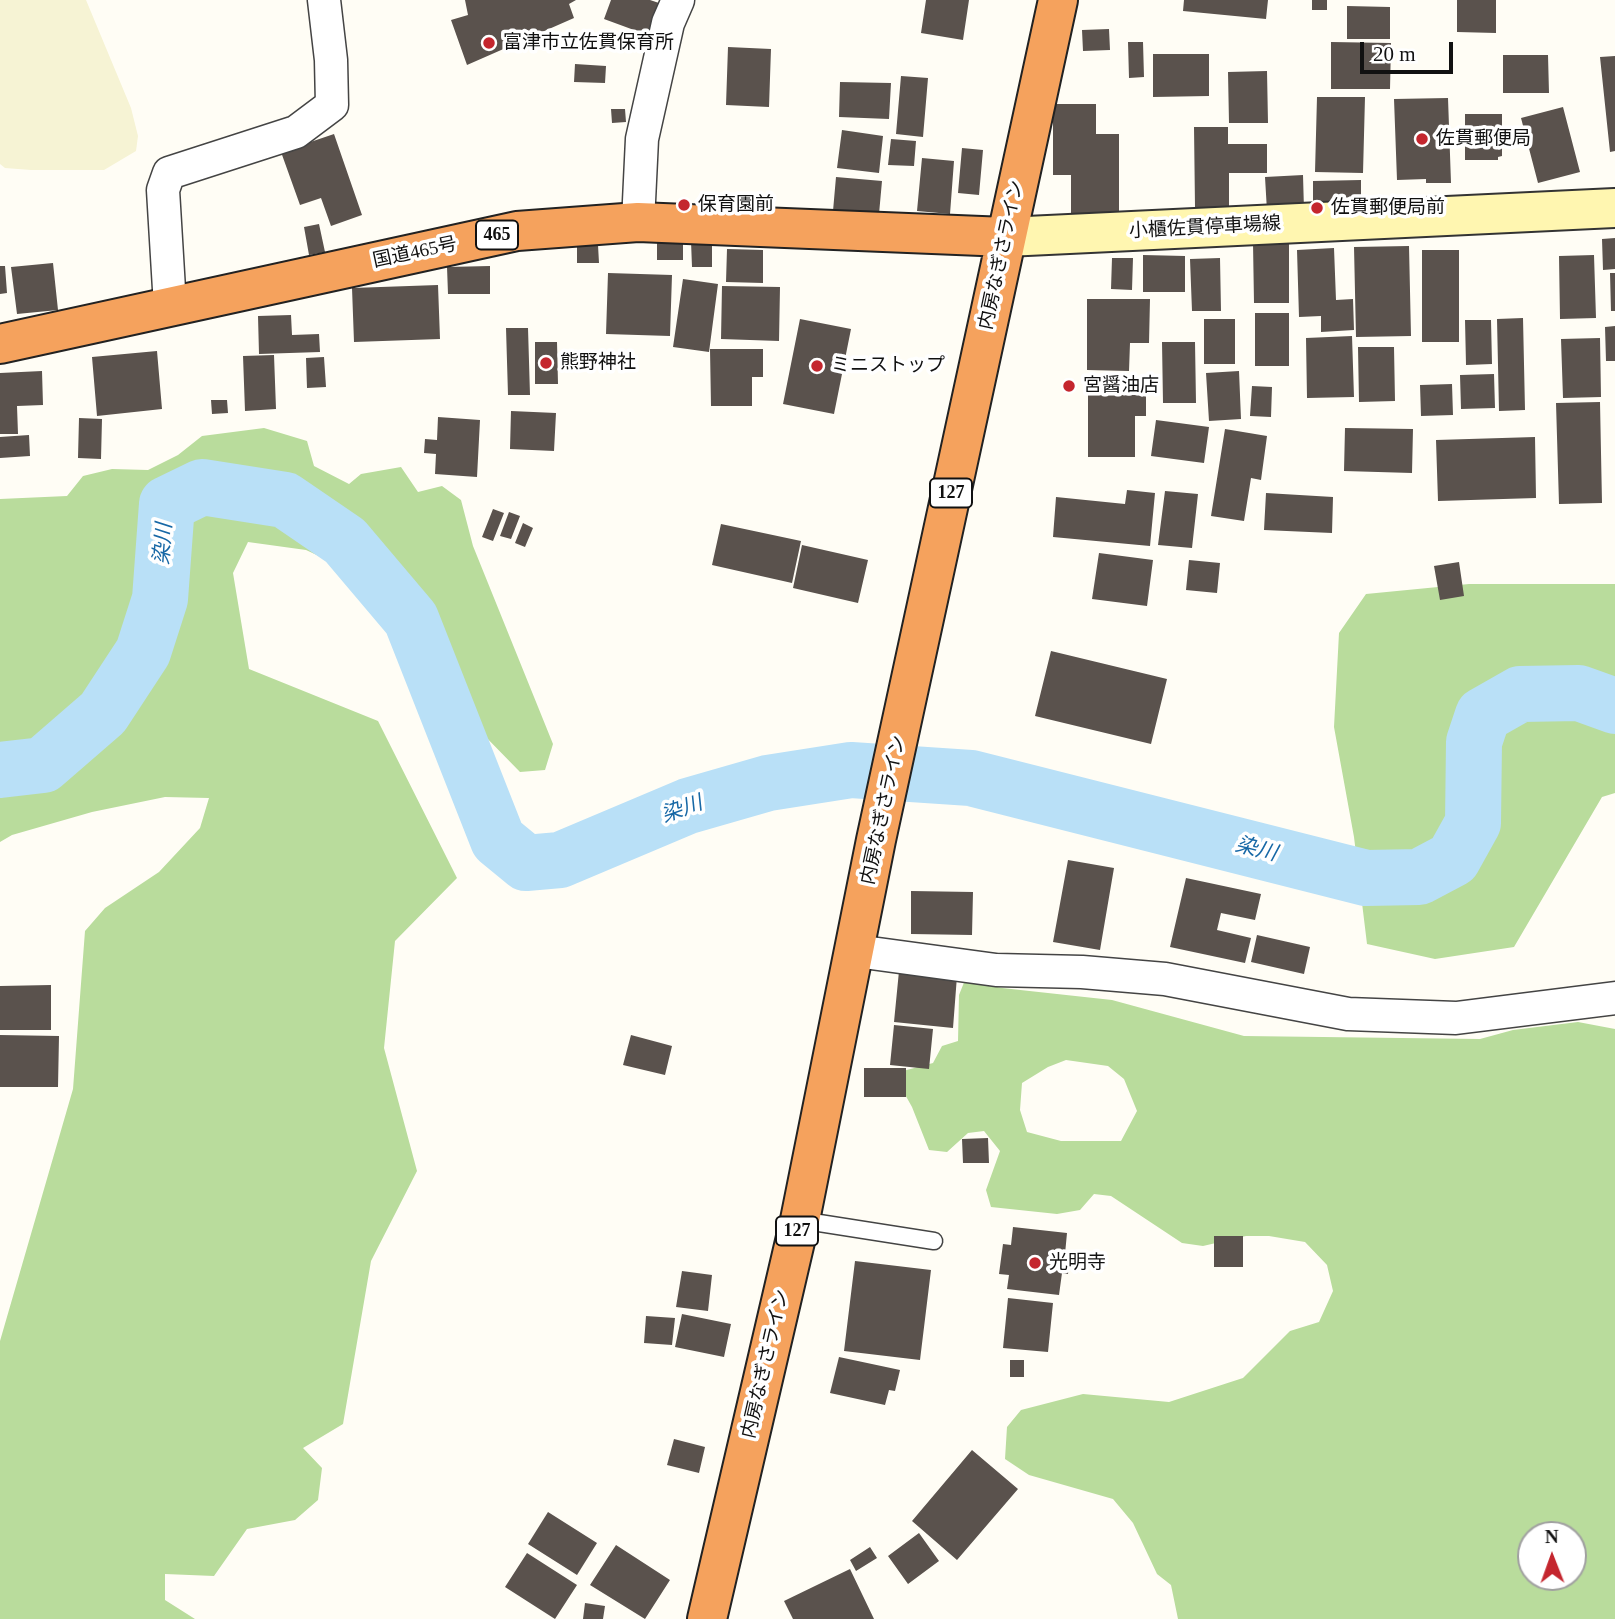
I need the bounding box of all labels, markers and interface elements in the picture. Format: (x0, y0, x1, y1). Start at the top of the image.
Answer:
scale bar (1363, 28, 1456, 72)
place label: 富津市立佐貫保育所 (503, 32, 674, 54)
marker: 富津市立佐貫保育所 (481, 35, 497, 51)
text: 20 m (1373, 42, 1416, 66)
place label: 佐貫郵便局 (1436, 128, 1531, 150)
marker: 佐貫郵便局 (1414, 131, 1430, 147)
street label: 内房なぎさライン (975, 178, 1029, 332)
place label: 保育園前 (698, 194, 774, 216)
marker: 保育園前 (676, 197, 692, 213)
place label: 佐貫郵便局前 (1331, 197, 1445, 219)
marker: 佐貫郵便局前 (1309, 200, 1325, 216)
street label: 小櫃佐貫停車場線 (1129, 213, 1281, 243)
road number: 465 (476, 220, 518, 249)
street label: 国道465号 (371, 233, 459, 273)
place label: 熊野神社 (560, 352, 636, 374)
marker: 熊野神社 (538, 355, 554, 371)
place label: ミニストップ (831, 355, 945, 377)
marker: ミニストップ (809, 358, 825, 374)
place label: 宮醤油店 (1083, 375, 1159, 397)
marker: 宮醤油店 (1061, 378, 1077, 394)
road number: 127 (930, 478, 972, 508)
water label: 染川 (150, 522, 178, 566)
street label: 内房なぎさライン (857, 733, 911, 887)
water label: 染川 (658, 791, 706, 829)
water label: 染川 (1233, 833, 1279, 867)
road number: 127 (776, 1216, 818, 1246)
place label: 光明寺 (1049, 1252, 1106, 1274)
marker: 光明寺 (1027, 1255, 1043, 1271)
street label: 内房なぎさライン (738, 1287, 794, 1441)
north arrow (1517, 1521, 1587, 1591)
text: N (1545, 1526, 1559, 1547)

